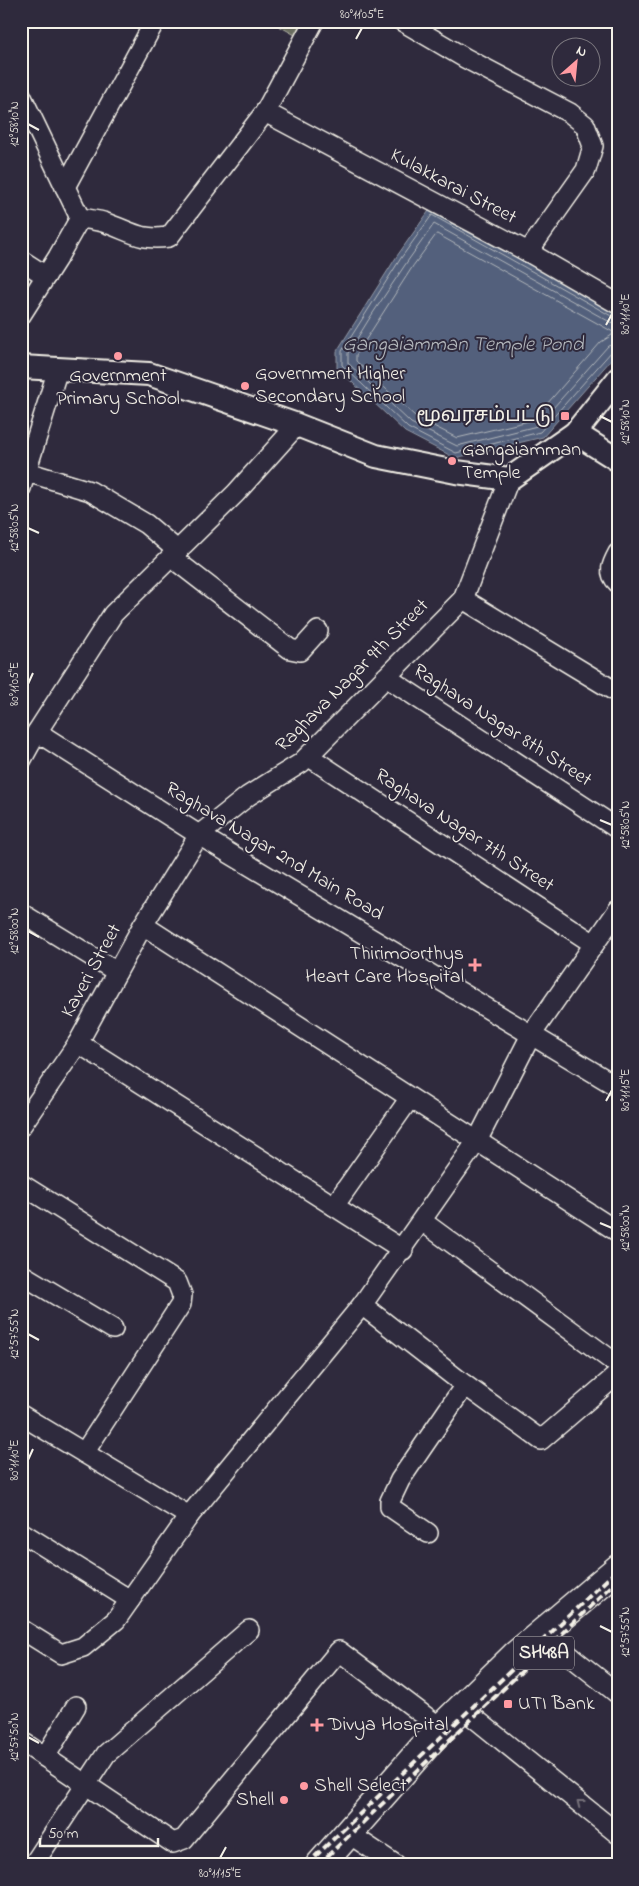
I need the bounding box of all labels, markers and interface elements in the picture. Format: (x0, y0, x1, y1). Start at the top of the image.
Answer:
text: 80°11'05"E (340, 6, 384, 24)
north arrow (552, 38, 602, 88)
text: N (572, 40, 590, 63)
text: 12°58'10"N (6, 101, 24, 147)
street label: Kulakkarai Street (385, 141, 522, 233)
text: 80°11'10"E (617, 294, 635, 334)
water label: Gangaiamman Temple Pond (343, 330, 585, 361)
marker: Government Primary School (112, 350, 124, 362)
place label: Government Higher Secondary School (255, 360, 406, 412)
place label: Government Primary School (56, 362, 180, 414)
marker: Government Higher Secondary School (239, 380, 251, 392)
text: 12°58'10"N (617, 399, 635, 445)
place label: மூவரசம்பட்டு (416, 402, 555, 431)
marker: மூவரசம்பட்டு (559, 410, 571, 422)
place label: Gangaiamman Temple (462, 436, 581, 488)
marker: Gangaiamman Temple (446, 455, 458, 467)
text: 12°58'05"N (6, 504, 24, 552)
street label: Raghava Nagar 9th Street (270, 592, 437, 760)
street label: Raghava Nagar 8th Street (406, 657, 597, 796)
text: 80°11'05"E (6, 662, 24, 706)
street label: Raghava Nagar 7th Street (368, 762, 560, 901)
street label: Raghava Nagar 2nd Main Road (159, 775, 389, 930)
text: 12°58'05"N (617, 801, 635, 849)
text: 12°58'00"N (6, 908, 24, 954)
street label: Kaveri Street (54, 919, 130, 1023)
place label: Thirimoorthys Heart Care Hospital (305, 940, 464, 992)
marker: Thirimoorthys Heart Care Hospital (468, 958, 482, 972)
text: 80°11'15"E (617, 1069, 635, 1111)
text: 12°58'00"N (617, 1205, 635, 1251)
text: 12°57'55"N (6, 1309, 24, 1359)
text: 80°11'10"E (6, 1440, 24, 1480)
text: 12°57'55"N (617, 1607, 635, 1657)
road number: SH48A (514, 1636, 574, 1670)
place label: UTI Bank (518, 1690, 595, 1719)
marker: UTI Bank (502, 1698, 514, 1710)
place label: Divya Hospital (327, 1711, 448, 1740)
text: 12°57'50"N (6, 1712, 24, 1762)
marker: Divya Hospital (310, 1718, 324, 1732)
place label: Shell Select (314, 1772, 407, 1801)
marker: Shell Select (298, 1780, 310, 1792)
place label: Shell (236, 1786, 274, 1815)
marker: Shell (278, 1794, 290, 1806)
one-way arrow (576, 1800, 585, 1809)
scale bar (40, 1816, 158, 1848)
text: 50 m (48, 1823, 79, 1845)
text: 80°11'15"E (199, 1865, 241, 1883)

